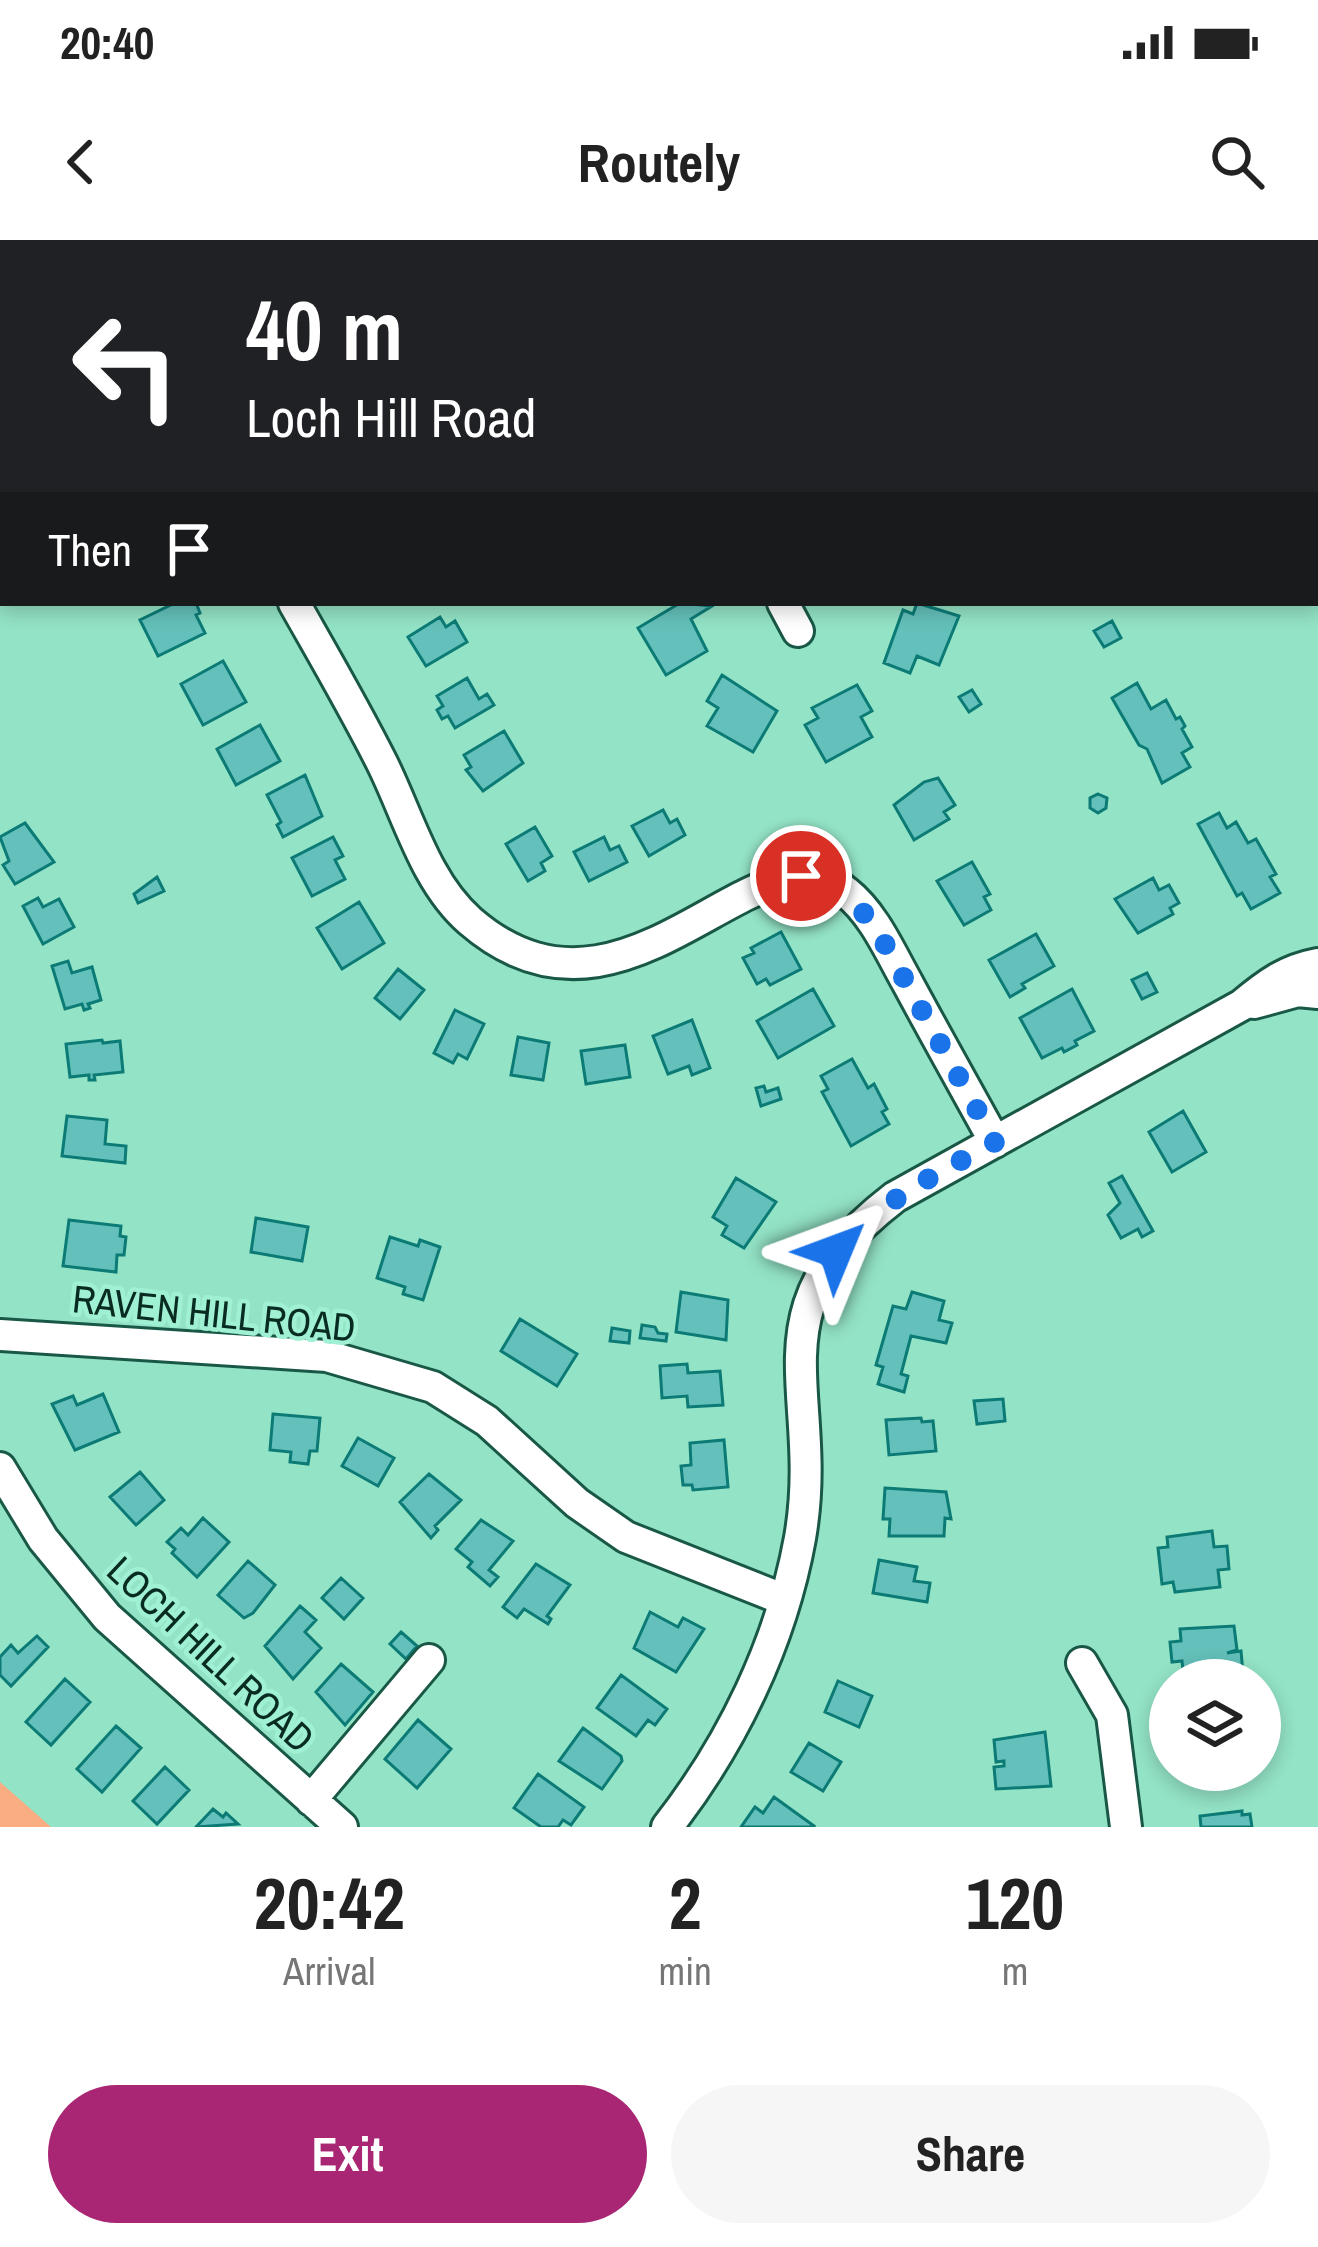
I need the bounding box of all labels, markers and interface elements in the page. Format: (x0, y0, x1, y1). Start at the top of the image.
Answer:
text: 20:40 (60, 12, 154, 73)
text: Routely (578, 126, 740, 199)
icon: back (48, 129, 114, 195)
icon: search (1204, 129, 1270, 195)
text: 40 m (246, 273, 403, 386)
icon: left (48, 288, 204, 444)
text: Loch Hill Road (246, 381, 536, 454)
icon: arrive (156, 516, 222, 582)
text: Then (48, 519, 132, 580)
pin (750, 825, 852, 927)
icon: arrive (768, 843, 834, 909)
position arrow (773, 1188, 899, 1314)
street label: RAVEN HILL ROAD (70, 1272, 358, 1354)
street label: LOCH HILL ROAD (96, 1544, 326, 1764)
map controls (1149, 1659, 1281, 1791)
button: layers (1149, 1659, 1281, 1791)
text: 20:42 (254, 1854, 405, 1951)
text: 2 (669, 1854, 702, 1951)
text: 120 (966, 1854, 1064, 1951)
text: Arrival (283, 1945, 375, 1997)
text: min (659, 1945, 712, 1997)
text: m (1002, 1945, 1028, 1997)
button: Exit (48, 2085, 647, 2223)
button: Share (671, 2085, 1270, 2223)

